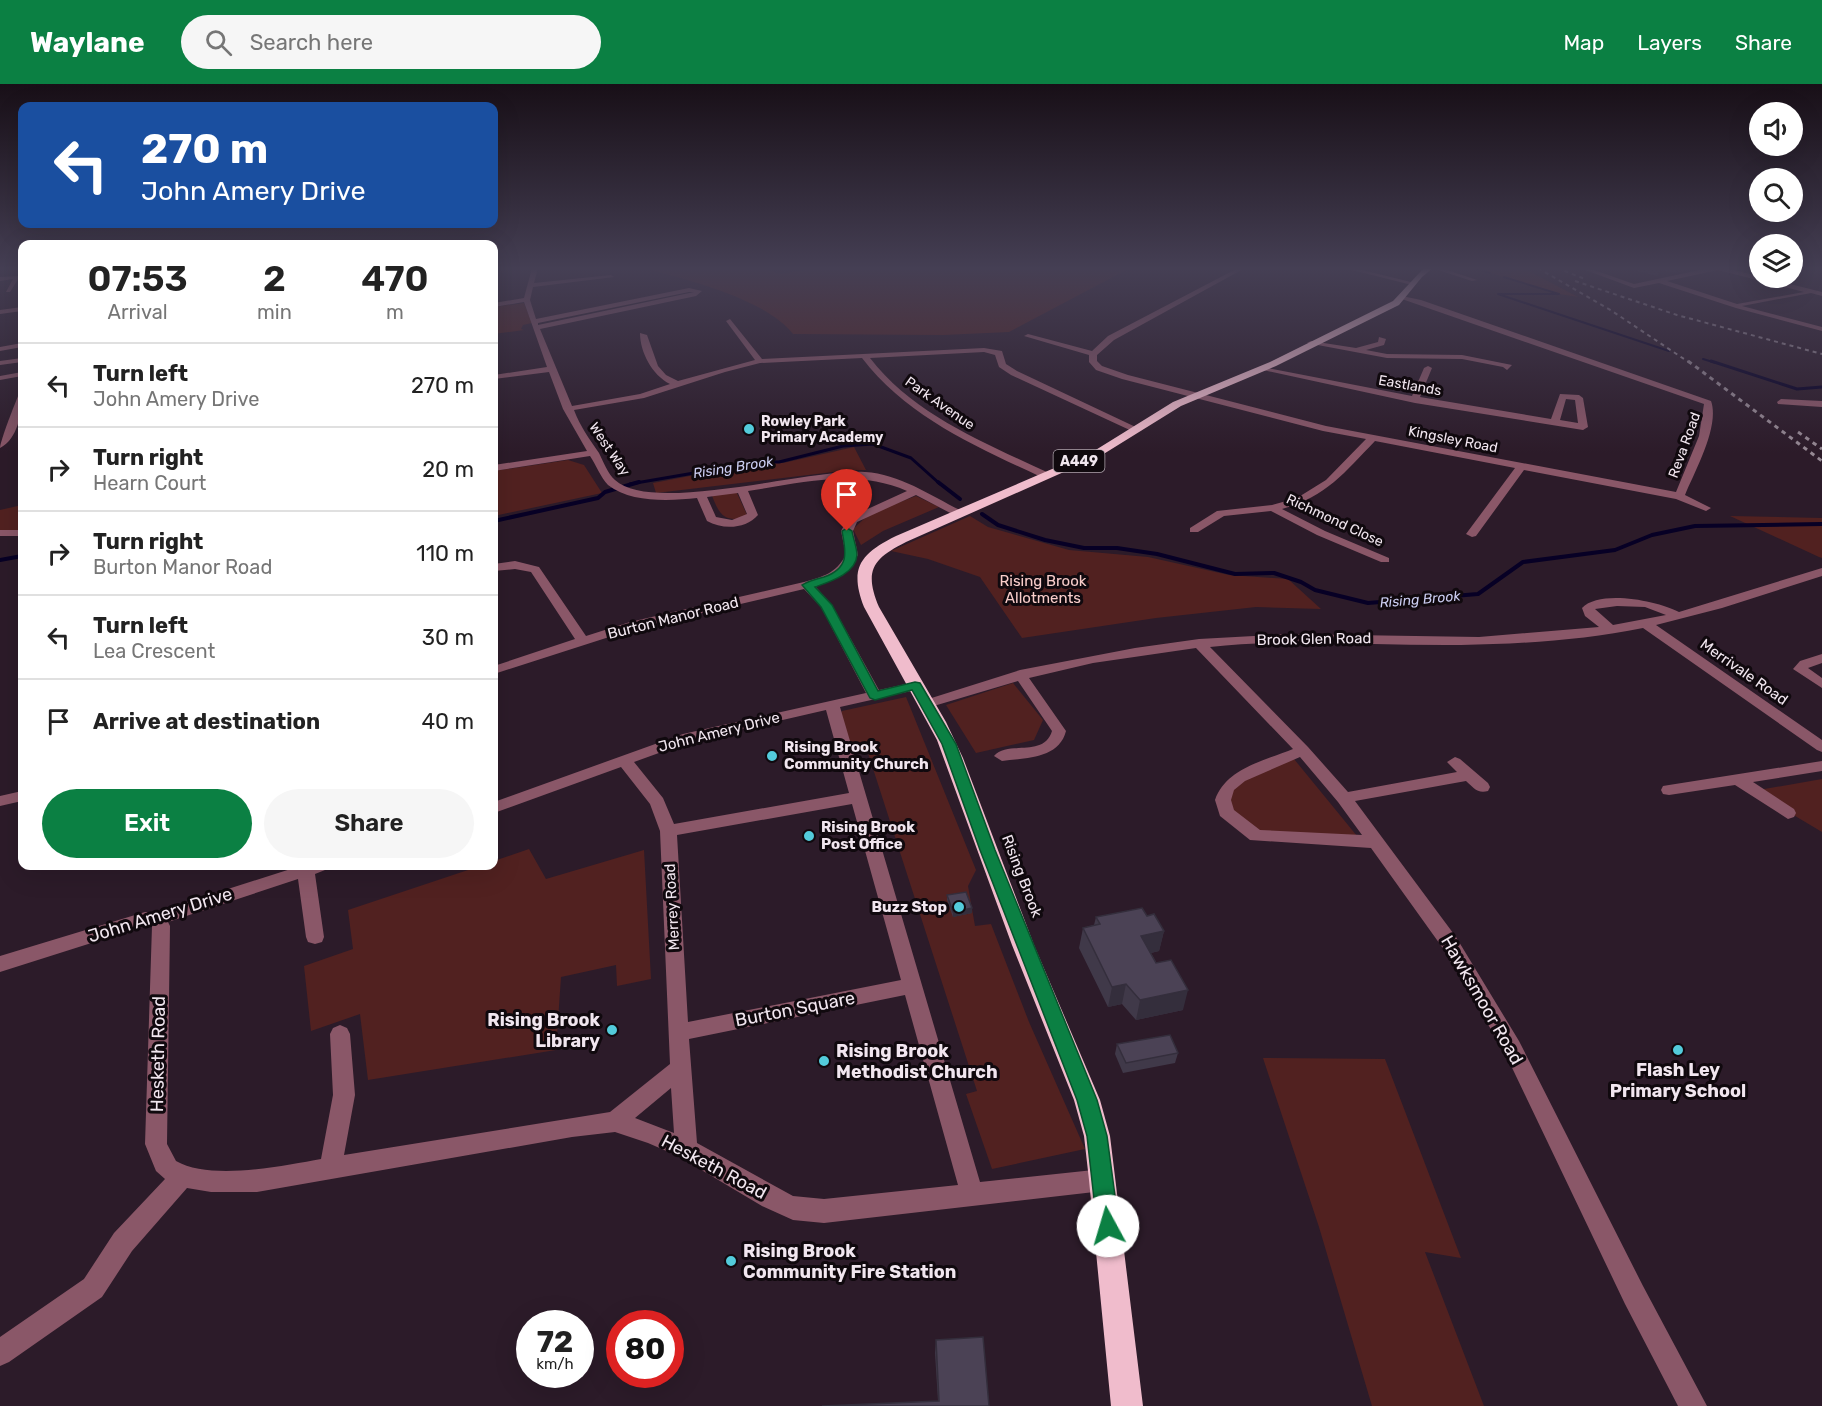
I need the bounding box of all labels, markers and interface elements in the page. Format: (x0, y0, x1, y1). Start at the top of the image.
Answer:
search box (181, 15, 601, 69)
text: Waylane (30, 26, 145, 59)
icon: search (202, 26, 235, 59)
text: Search here (250, 29, 373, 56)
text: Map (1563, 30, 1604, 55)
text: Layers (1637, 30, 1702, 55)
text: Share (1735, 30, 1792, 55)
map controls (1749, 102, 1803, 288)
button: sound (1749, 102, 1803, 156)
text: 270 m (141, 124, 268, 174)
icon: left (42, 126, 120, 204)
button: search (1749, 168, 1803, 222)
text: John Amery Drive (141, 175, 366, 207)
button: layers (1749, 234, 1803, 288)
text: 07:53 (87, 257, 188, 300)
text: 2 (263, 257, 286, 300)
text: 470 (361, 257, 429, 300)
text: Arrival (108, 300, 168, 324)
text: min (257, 300, 292, 324)
text: m (386, 300, 404, 324)
text: Turn left (93, 360, 188, 387)
icon: left (42, 369, 75, 402)
text: 270 m (411, 372, 474, 399)
street label: Eastlands (1377, 372, 1443, 399)
street label: Park Avenue (902, 373, 978, 434)
text: John Amery Drive (93, 387, 259, 411)
street label: Reva Road (1665, 410, 1704, 480)
place label: Rowley Park Primary Academy (761, 413, 884, 446)
street label: West Way (586, 419, 634, 479)
marker: Rowley Park Primary Academy (742, 422, 756, 436)
street label: Kingsley Road (1407, 422, 1499, 456)
text: Turn right (93, 444, 203, 471)
road number: A449 (1054, 450, 1104, 472)
icon: right (42, 453, 75, 486)
water label: Rising Brook (692, 453, 775, 482)
text: 20 m (422, 456, 474, 483)
pin (821, 469, 872, 531)
text: Hearn Court (93, 471, 206, 495)
icon: arrive (830, 478, 863, 511)
street label: Richmond Close (1283, 491, 1386, 550)
text: Turn right (93, 528, 203, 555)
icon: right (42, 537, 75, 570)
text: 110 m (416, 540, 474, 567)
text: Burton Manor Road (93, 555, 272, 579)
park label: Rising Brook Allotments (1000, 572, 1087, 607)
water label: Rising Brook (1379, 587, 1462, 612)
street label: Burton Manor Road (606, 593, 740, 643)
text: Turn left (93, 612, 188, 639)
icon: left (42, 621, 75, 654)
text: 30 m (422, 624, 474, 651)
street label: Brook Glen Road (1257, 629, 1371, 649)
street label: Merrivale Road (1697, 635, 1791, 709)
text: Lea Crescent (93, 639, 215, 663)
icon: arrive (42, 705, 75, 738)
text: Arrive at destination (93, 708, 320, 735)
text: 40 m (421, 708, 474, 735)
street label: John Amery Drive (656, 708, 782, 756)
place label: Rising Brook Community Church (784, 738, 929, 773)
marker: Rising Brook Community Church (765, 749, 779, 763)
button: Exit (42, 789, 252, 858)
button: Share (264, 789, 474, 858)
place label: Rising Brook Post Office (821, 818, 915, 853)
marker: Rising Brook Post Office (802, 829, 816, 843)
street label: Rising Brook (998, 832, 1046, 920)
street label: Merrey Road (661, 863, 683, 951)
street label: John Amery Drive (85, 883, 235, 947)
place label: Buzz Stop (871, 898, 947, 916)
marker: Buzz Stop (952, 900, 966, 914)
street label: Hawksmoor Road (1436, 931, 1528, 1069)
street label: Burton Square (733, 987, 857, 1031)
street label: Hesketh Road (146, 996, 170, 1112)
place label: Rising Brook Library (487, 1009, 600, 1052)
marker: Rising Brook Library (605, 1023, 619, 1037)
place label: Rising Brook Methodist Church (836, 1040, 998, 1083)
marker: Flash Ley Primary School (1671, 1043, 1685, 1057)
marker: Rising Brook Methodist Church (817, 1054, 831, 1068)
place label: Flash Ley Primary School (1610, 1059, 1746, 1102)
street label: Hesketh Road (658, 1130, 770, 1204)
position arrow (1076, 1194, 1140, 1258)
place label: Rising Brook Community Fire Station (743, 1240, 956, 1283)
marker: Rising Brook Community Fire Station (724, 1254, 738, 1268)
speed limit sign: 80 (606, 1310, 684, 1388)
text: 72 (537, 1324, 573, 1360)
text: km/h (536, 1355, 574, 1373)

